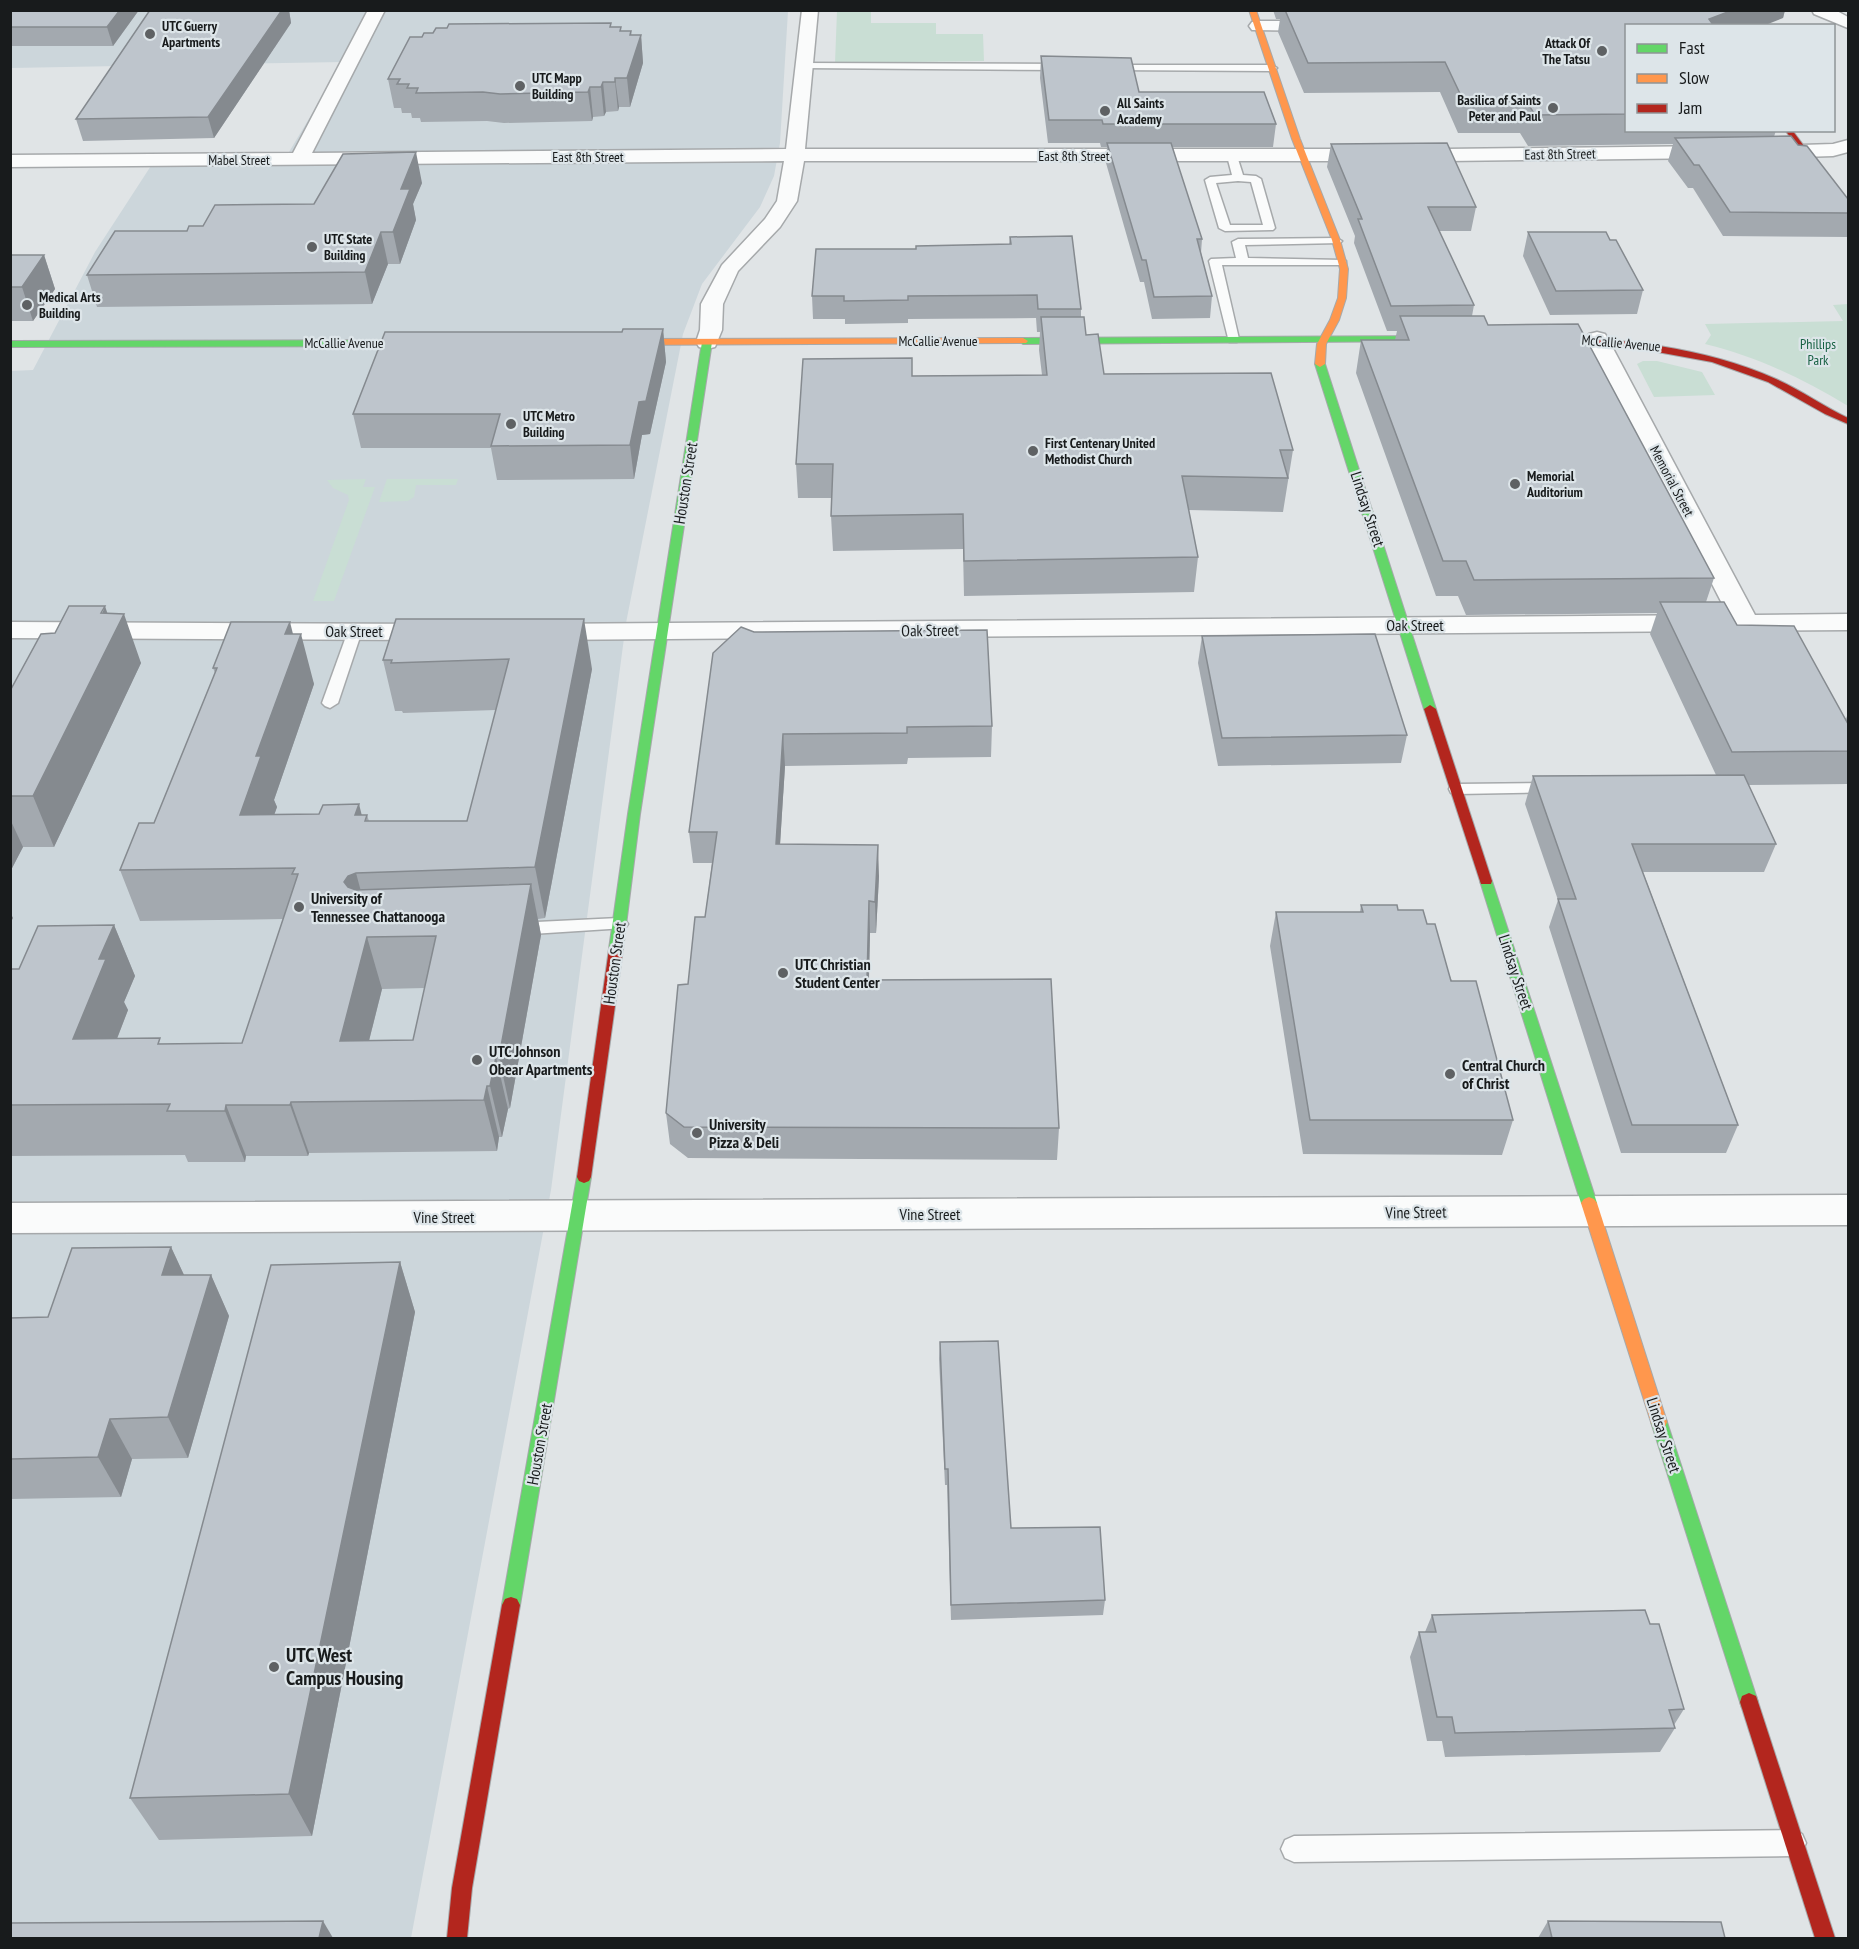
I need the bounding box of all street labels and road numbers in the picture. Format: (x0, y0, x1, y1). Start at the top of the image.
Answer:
street label: East 8th Street (1524, 144, 1596, 164)
street label: East 8th Street (1038, 147, 1110, 165)
street label: East 8th Street (552, 148, 624, 166)
street label: Mabel Street (208, 151, 270, 169)
street label: McCallie Avenue (1581, 331, 1661, 355)
street label: McCallie Avenue (898, 332, 978, 350)
street label: McCallie Avenue (304, 334, 384, 352)
street label: Houston Street (669, 440, 701, 525)
street label: Memorial Street (1646, 443, 1698, 520)
street label: Lindsay Street (1346, 469, 1390, 550)
street label: Oak Street (1386, 615, 1444, 635)
street label: Oak Street (901, 619, 960, 641)
street label: Oak Street (325, 621, 383, 641)
street label: Houston Street (598, 920, 630, 1005)
street label: Lindsay Street (1494, 932, 1538, 1013)
street label: Vine Street (1384, 1201, 1447, 1223)
street label: Vine Street (898, 1204, 961, 1224)
street label: Vine Street (412, 1207, 475, 1227)
street label: Lindsay Street (1642, 1395, 1686, 1476)
street label: Houston Street (522, 1401, 556, 1486)

